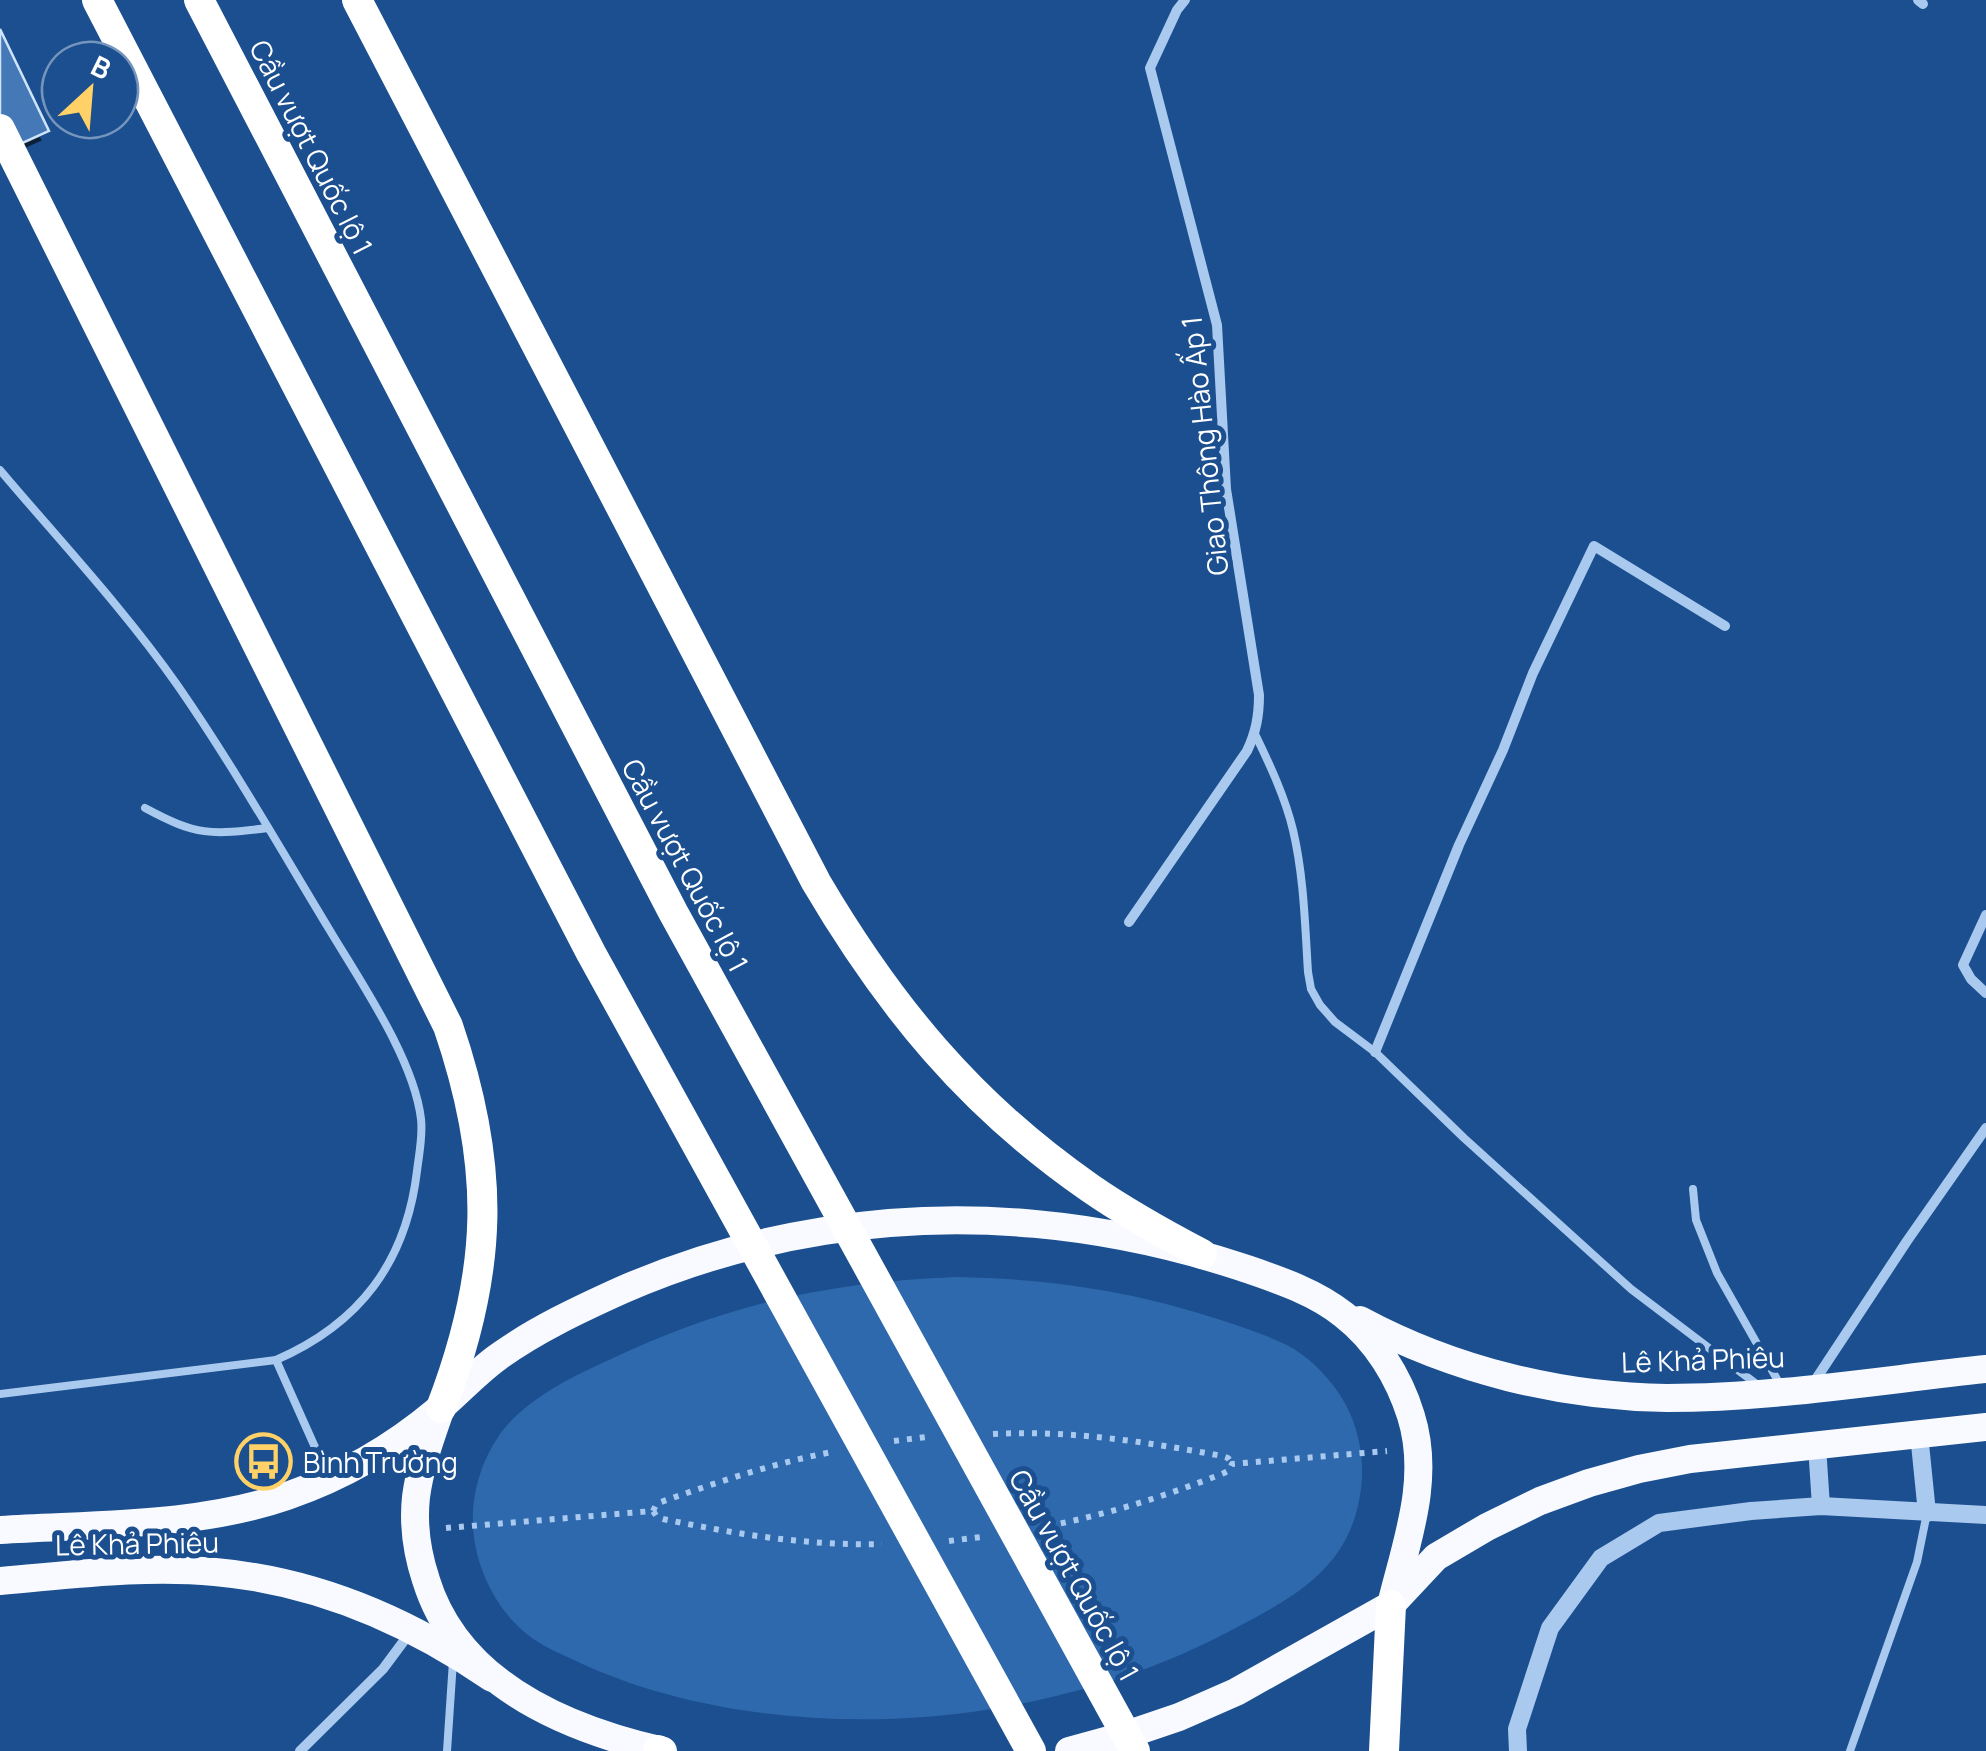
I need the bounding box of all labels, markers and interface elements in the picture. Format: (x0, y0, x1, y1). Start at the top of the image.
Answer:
street label: Cầu vượt Quốc lộ 1 (241, 33, 383, 261)
north arrow (40, 40, 140, 140)
text: B (85, 46, 118, 88)
street label: Giao Thông Hào Ấp 1 (1170, 315, 1237, 578)
street label: Cầu vượt Quốc lộ 1 (614, 752, 758, 978)
street label: Lê Khả Phiêu (1621, 1337, 1785, 1381)
bus stop icon: Bình Trường (234, 1432, 294, 1492)
place label: Bình Trường (303, 1443, 458, 1481)
street label: Cầu vượt Quốc lộ 1 (1001, 1462, 1149, 1688)
street label: Lê Khả Phiêu (55, 1523, 219, 1563)

